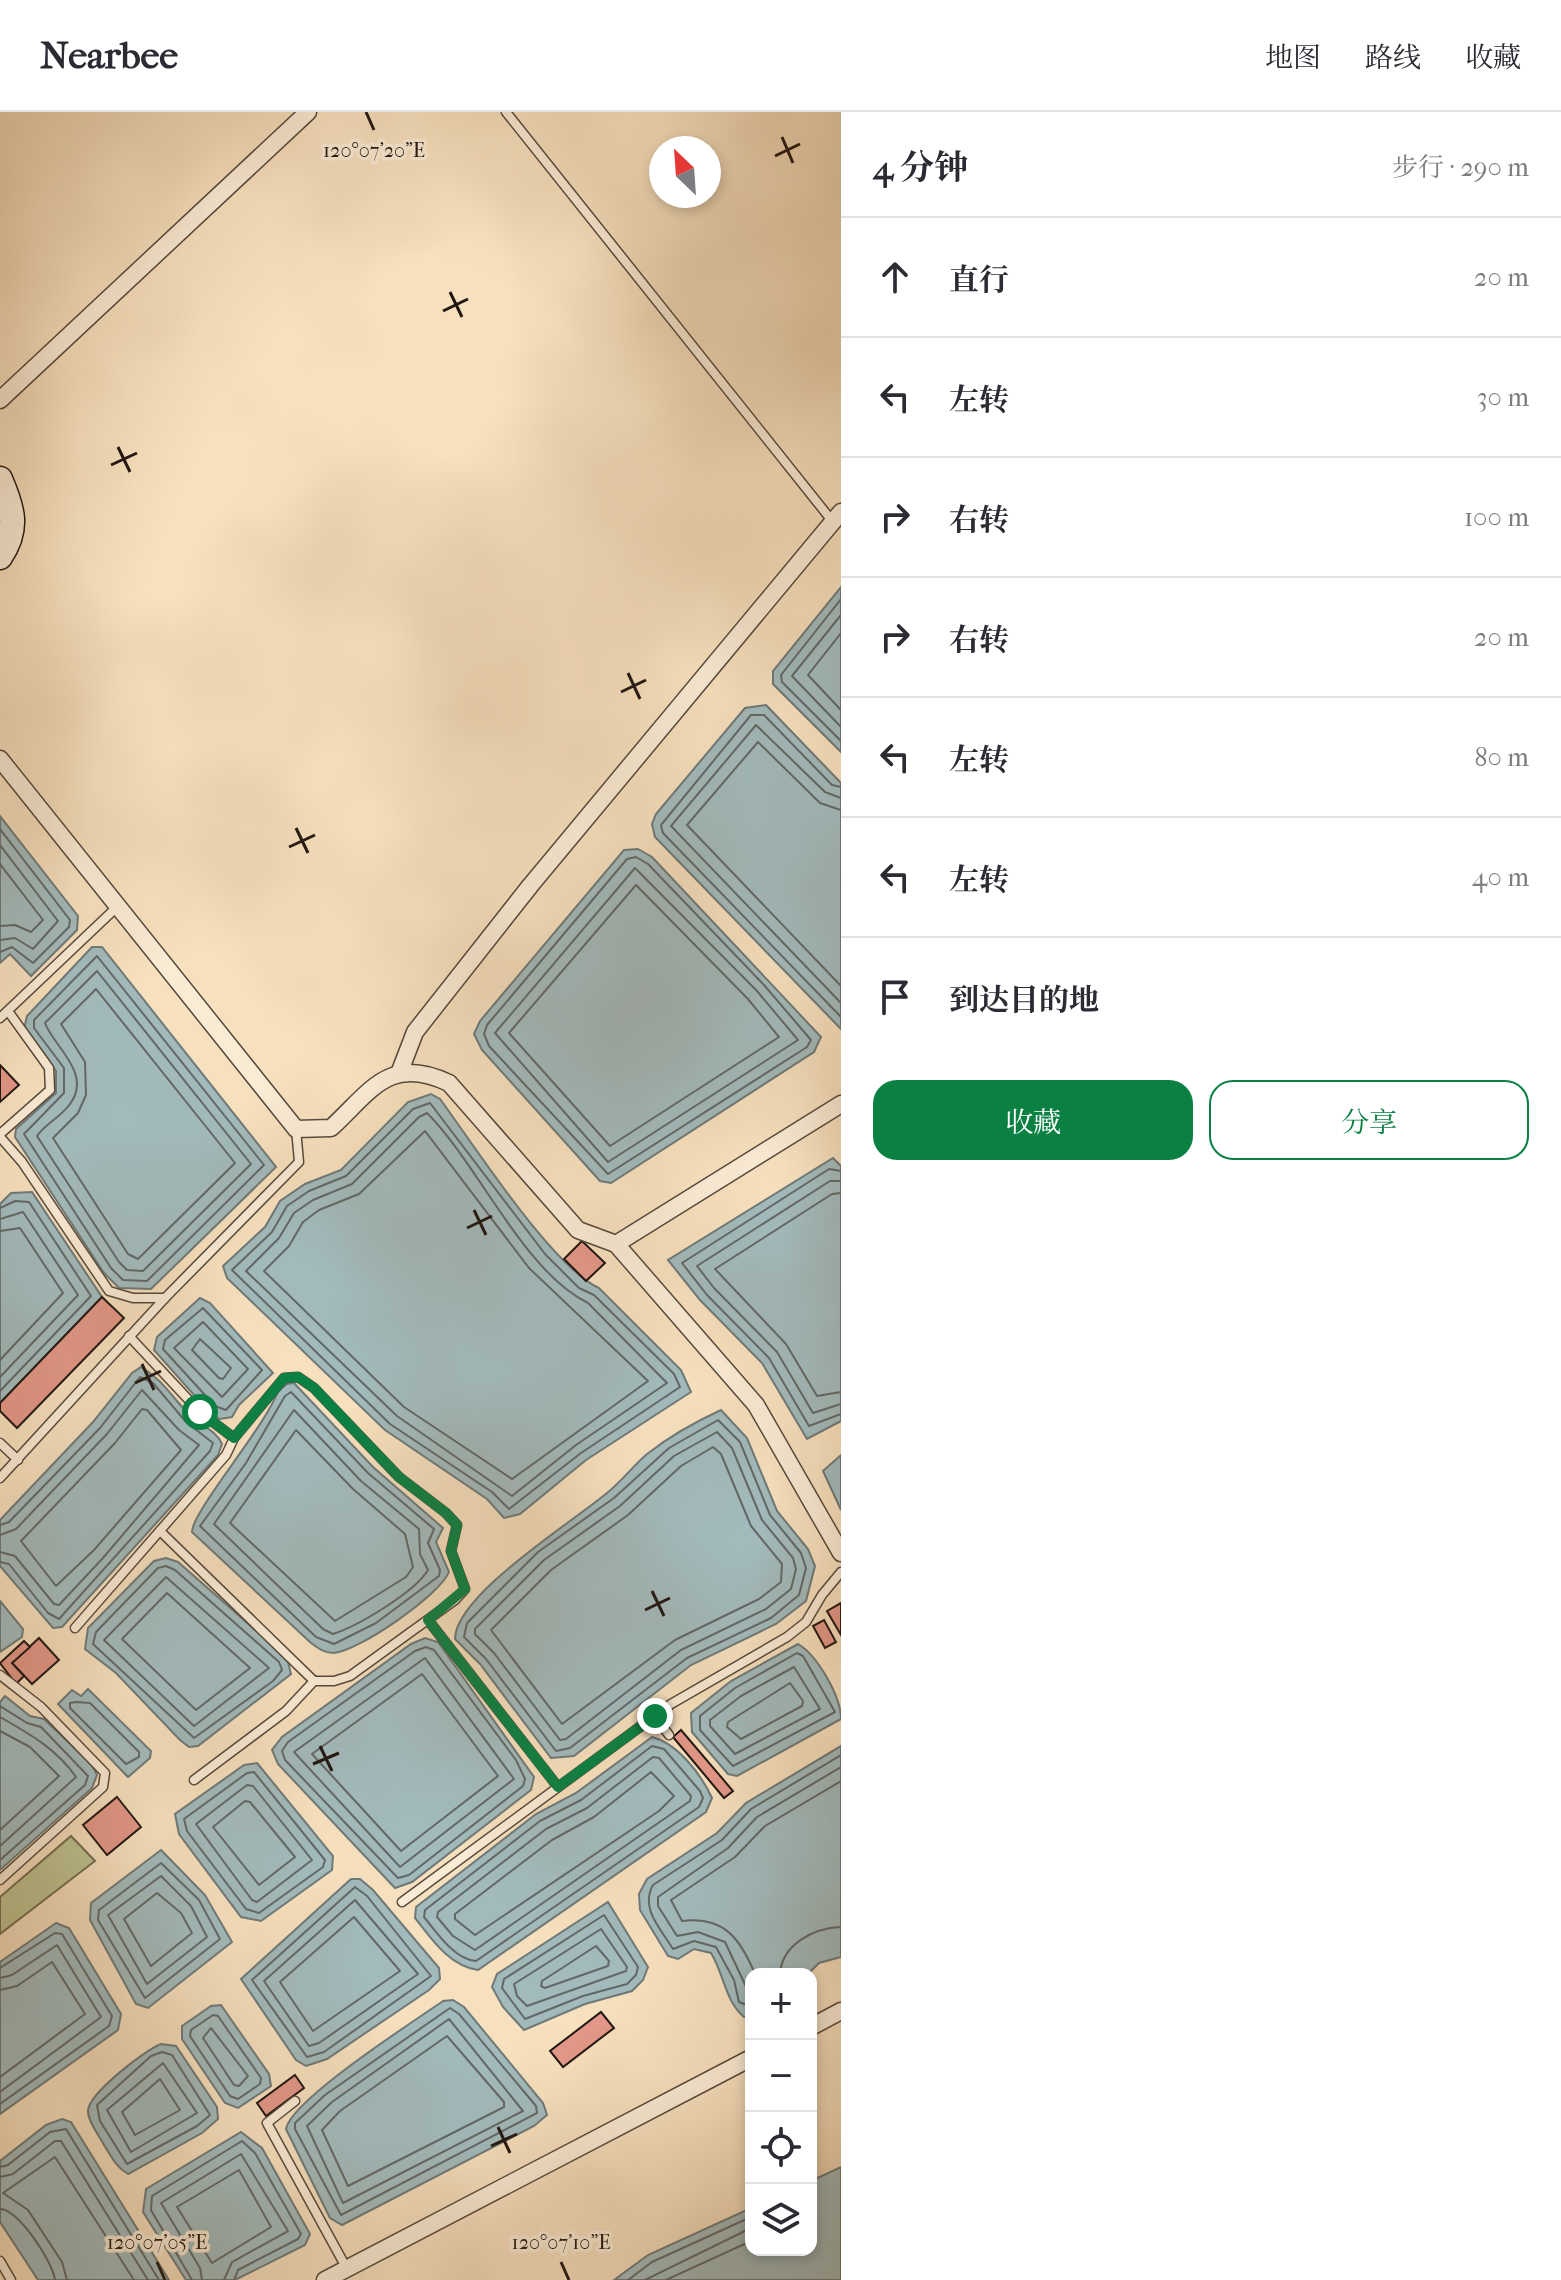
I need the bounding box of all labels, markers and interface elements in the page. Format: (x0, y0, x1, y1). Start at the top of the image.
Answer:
text: Nearbee (40, 33, 178, 78)
text: 地图 (1265, 41, 1321, 74)
text: 路线 (1365, 41, 1421, 74)
text: 收藏 (1465, 41, 1521, 74)
north arrow (649, 136, 721, 208)
text: 120°07'20"E (323, 139, 425, 162)
text: 4 分钟 (873, 148, 968, 188)
text: 步行 · 290 m (1392, 152, 1529, 183)
icon: ahead (873, 255, 917, 299)
text: 20 m (1474, 262, 1529, 293)
text: 直行 (949, 263, 1009, 298)
icon: left (873, 375, 917, 419)
text: 30 m (1477, 382, 1529, 413)
text: 左转 (949, 383, 1009, 418)
icon: right (873, 495, 917, 539)
text: 100 m (1464, 502, 1529, 533)
text: 右转 (949, 503, 1009, 538)
icon: right (873, 615, 917, 659)
text: 20 m (1474, 622, 1529, 653)
text: 右转 (949, 623, 1009, 658)
icon: left (873, 735, 917, 779)
text: 80 m (1474, 742, 1529, 773)
text: 左转 (949, 743, 1009, 778)
icon: left (873, 855, 917, 899)
text: 40 m (1472, 862, 1529, 893)
text: 左转 (949, 863, 1009, 898)
icon: arrive (873, 975, 917, 1019)
text: 到达目的地 (949, 983, 1099, 1018)
button: 收藏 (873, 1080, 1193, 1160)
button: 分享 (1209, 1080, 1529, 1160)
route start (182, 1394, 218, 1430)
route end (637, 1698, 673, 1734)
map controls (745, 1968, 817, 2256)
button: + (745, 1968, 817, 2040)
button: − (745, 2040, 817, 2112)
button: locate (745, 2112, 817, 2184)
button: layers (745, 2184, 817, 2256)
text: 120°07'05"E (107, 2231, 207, 2254)
text: 120°07'10"E (512, 2231, 610, 2254)

